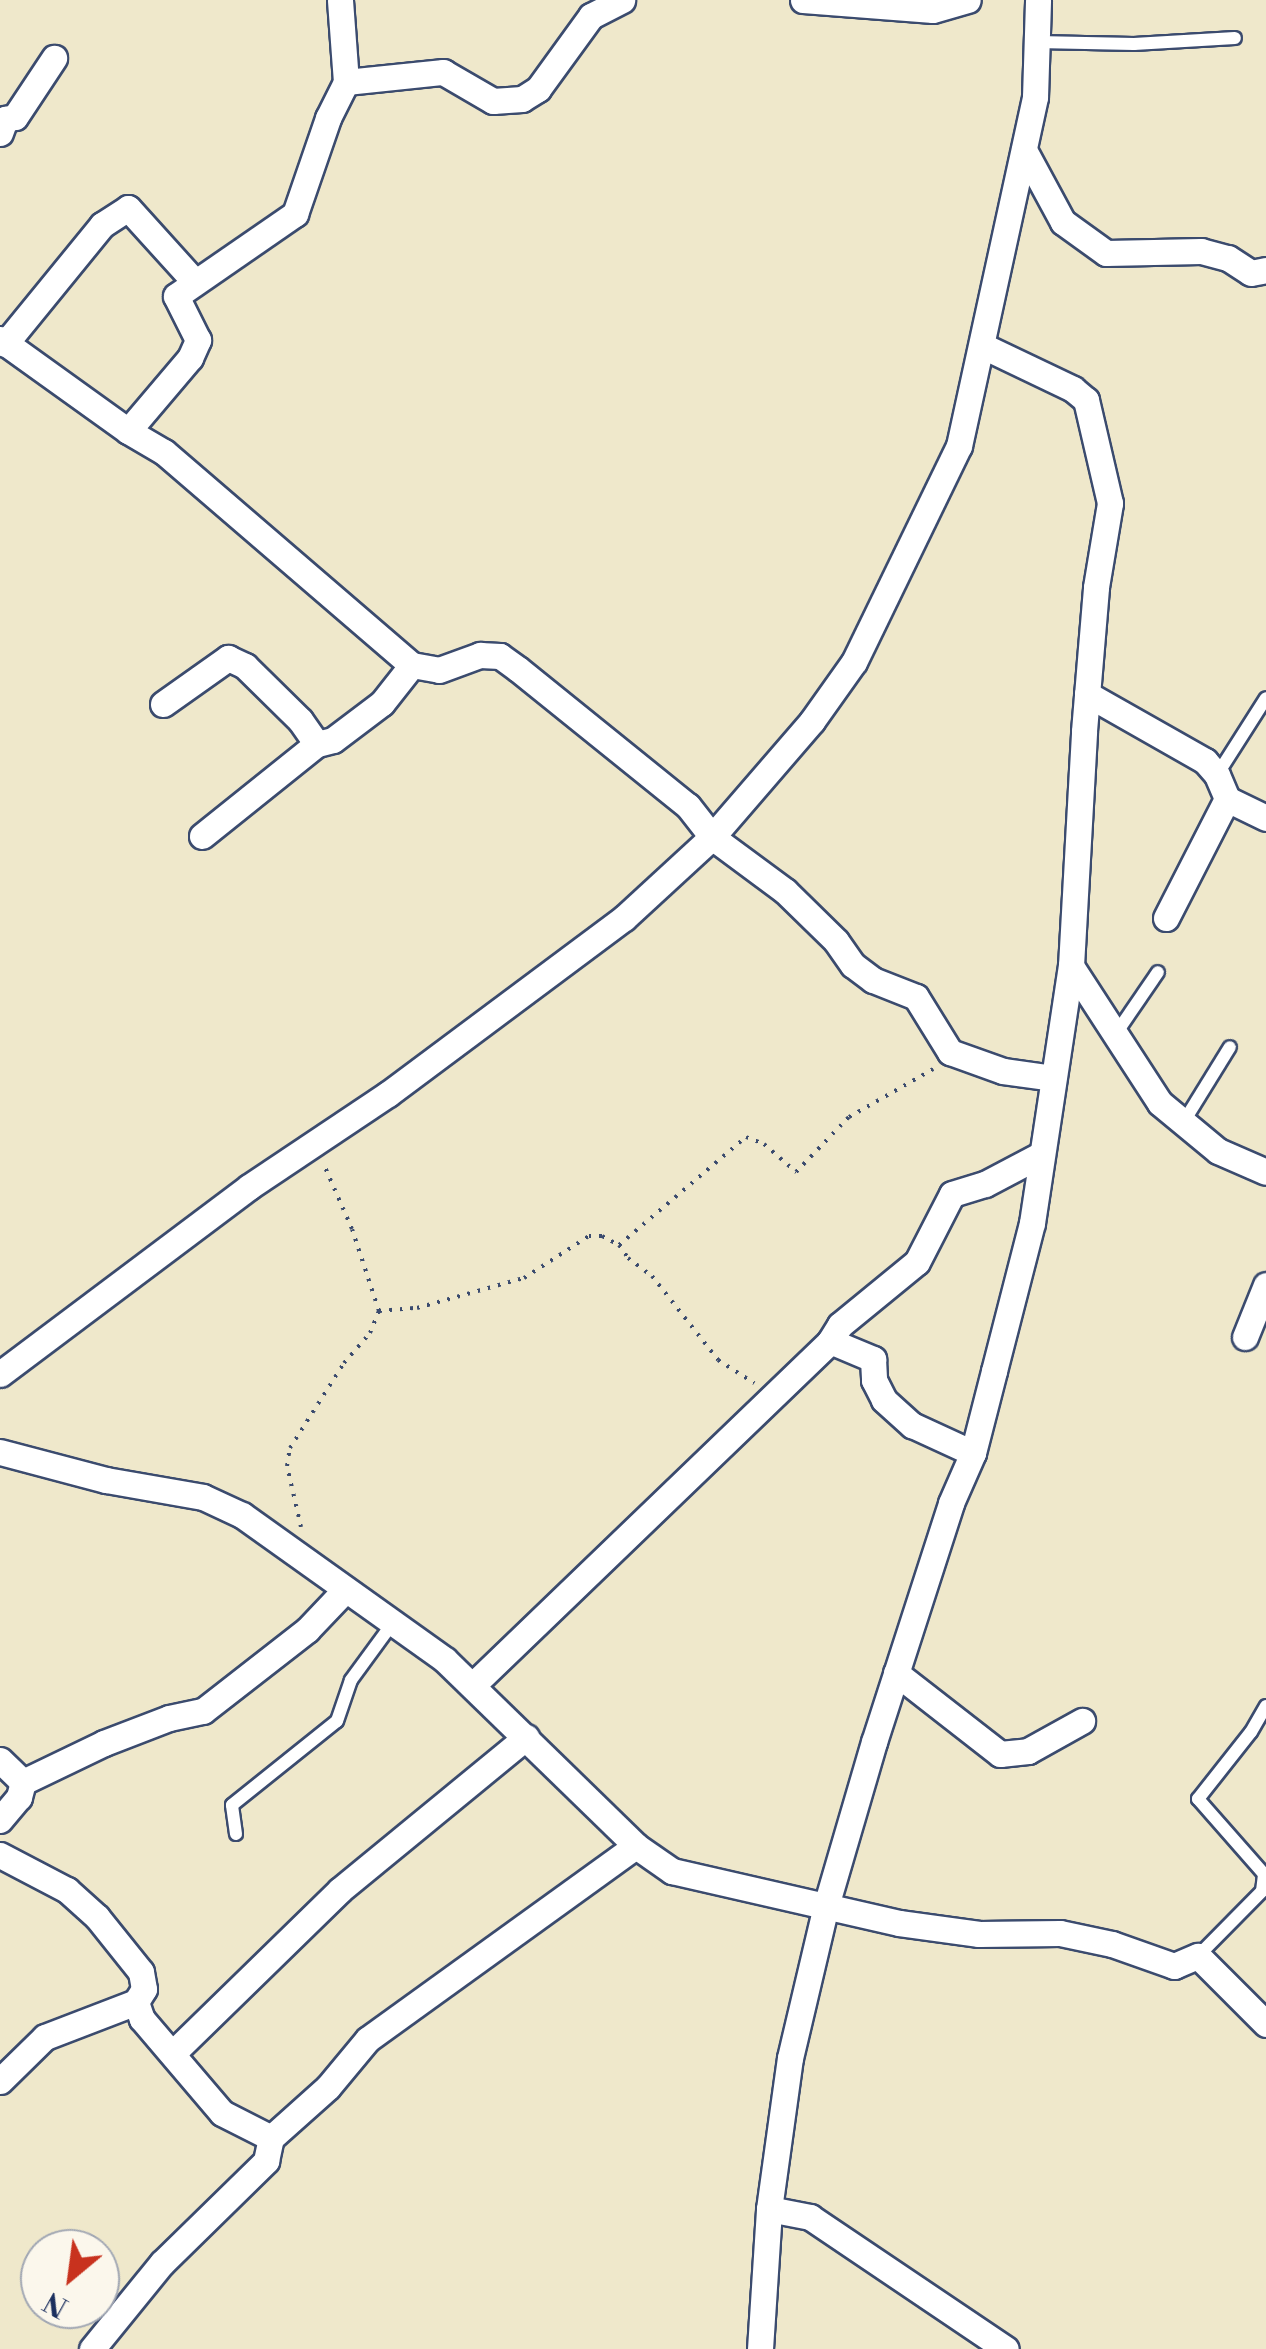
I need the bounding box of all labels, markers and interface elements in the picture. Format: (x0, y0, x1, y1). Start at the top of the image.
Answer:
north arrow (20, 2229, 120, 2329)
text: N (38, 2283, 74, 2325)

